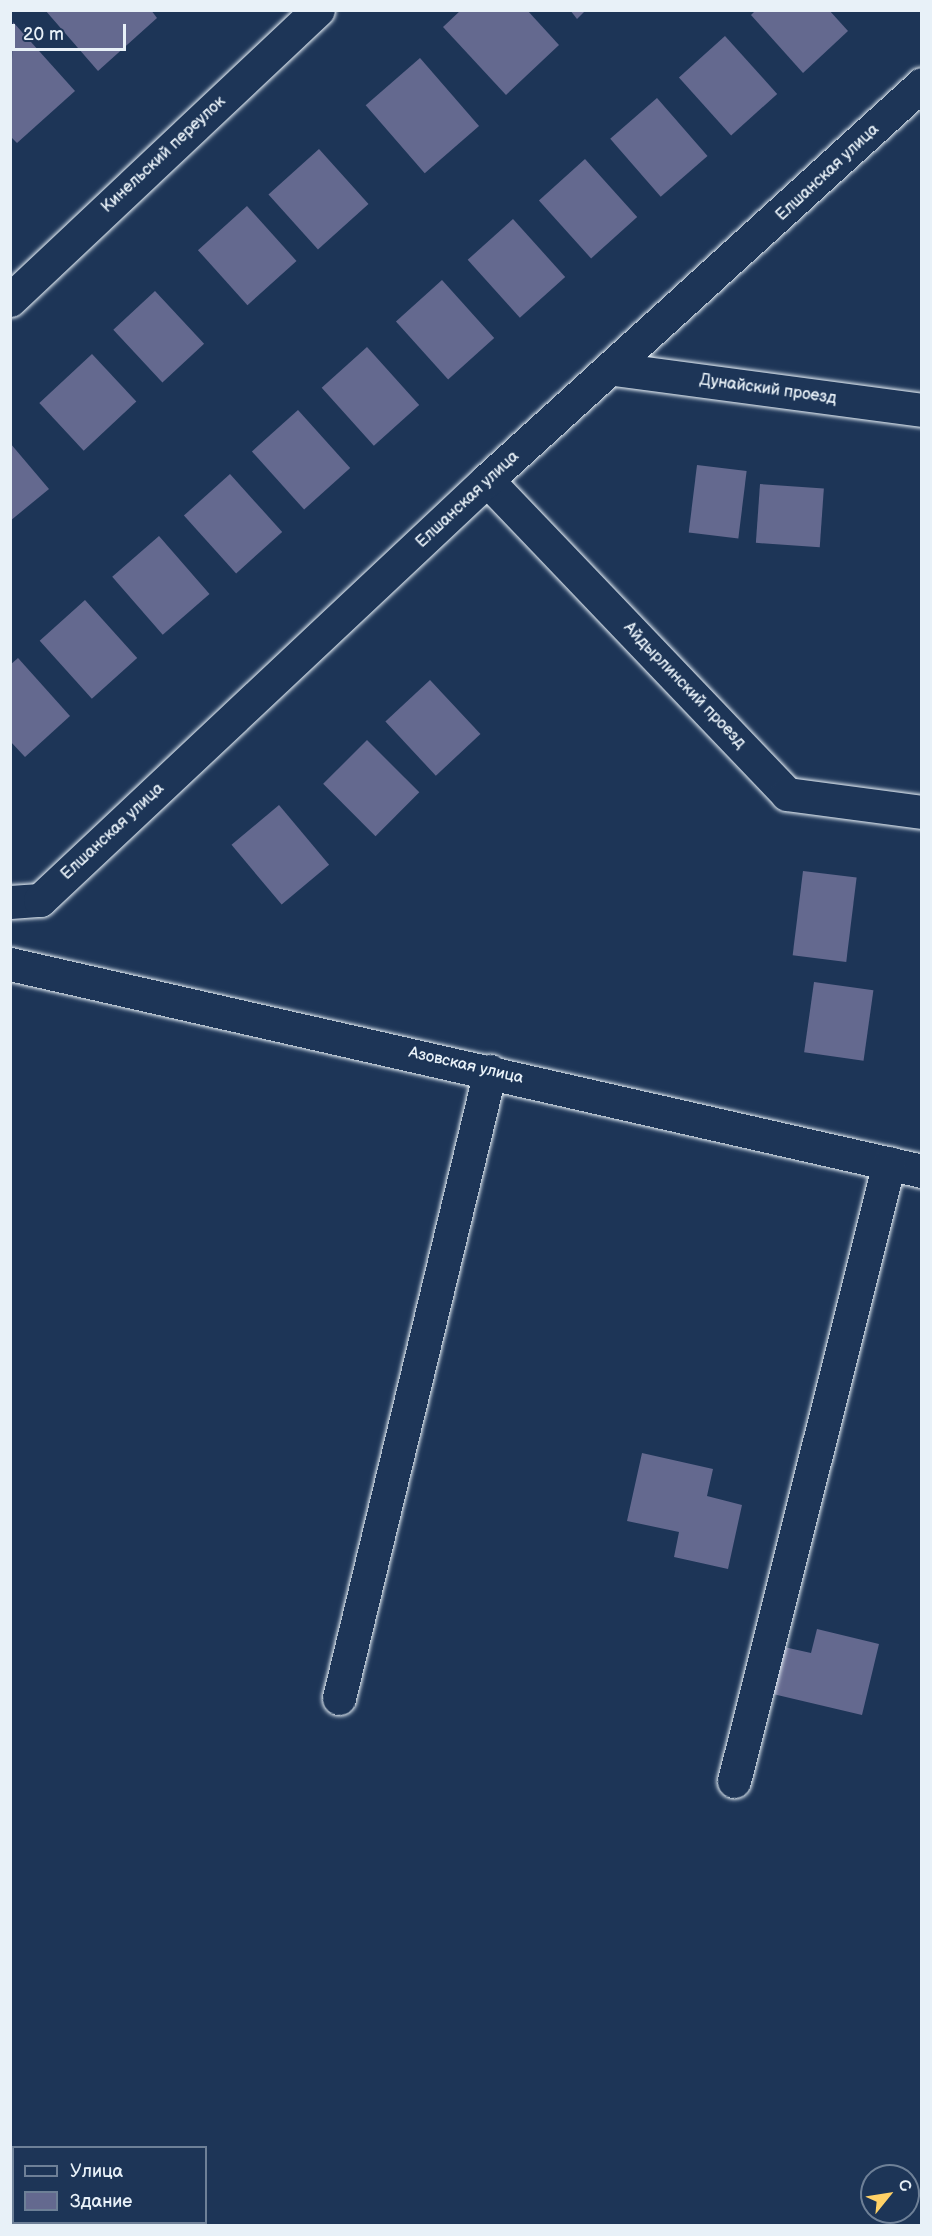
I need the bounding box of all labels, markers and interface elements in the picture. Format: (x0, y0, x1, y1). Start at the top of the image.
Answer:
scale bar (15, 12, 129, 50)
text: 20 m (23, 24, 64, 45)
street label: Кинельский переулок (98, 93, 230, 217)
street label: Елшанская улица (773, 120, 883, 226)
street label: Дунайский проезд (698, 371, 838, 409)
street label: Елшанская улица (413, 447, 523, 553)
street label: Айдырлинский проезд (619, 619, 749, 753)
street label: Елшанская улица (58, 779, 168, 885)
street label: Азовская улица (407, 1043, 525, 1089)
legend (12, 2146, 207, 2224)
text: Улица (70, 2161, 123, 2182)
north arrow (860, 2164, 920, 2224)
text: С (893, 2176, 915, 2195)
text: Здание (70, 2191, 132, 2212)

